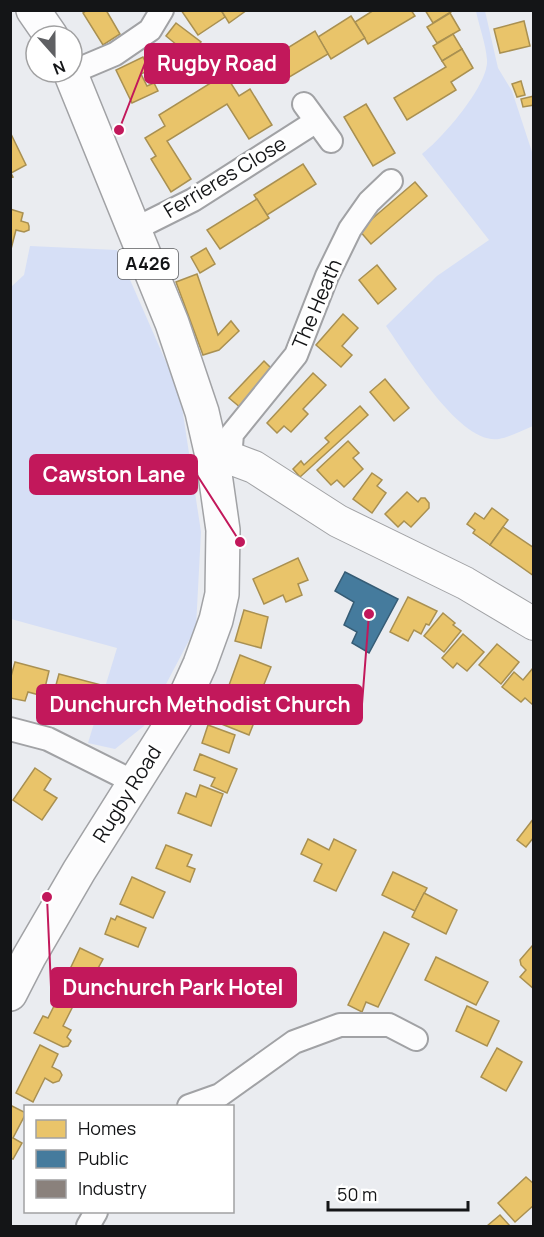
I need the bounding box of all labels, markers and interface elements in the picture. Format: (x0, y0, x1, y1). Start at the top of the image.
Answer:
north arrow (24, 24, 84, 84)
callout: Rugby Road (145, 44, 289, 83)
text: Rugby Road (157, 49, 277, 77)
text: N (50, 56, 69, 80)
street label: Ferrieres Close (158, 129, 291, 224)
road number: A426 (118, 249, 178, 279)
street label: The Heath (285, 254, 348, 353)
callout: Cawston Lane (30, 455, 197, 494)
text: Cawston Lane (43, 460, 185, 488)
callout: Dunchurch Methodist Church (37, 685, 362, 724)
text: Dunchurch Methodist Church (49, 690, 351, 718)
street label: Rugby Road (86, 740, 167, 847)
callout: Dunchurch Park Hotel (51, 968, 296, 1007)
text: Dunchurch Park Hotel (62, 973, 284, 1001)
legend (24, 1105, 234, 1213)
text: Homes (78, 1116, 136, 1140)
text: Public (78, 1146, 129, 1170)
scale bar (328, 1174, 468, 1212)
text: Industry (78, 1176, 147, 1200)
text: 50 m (337, 1182, 377, 1206)

